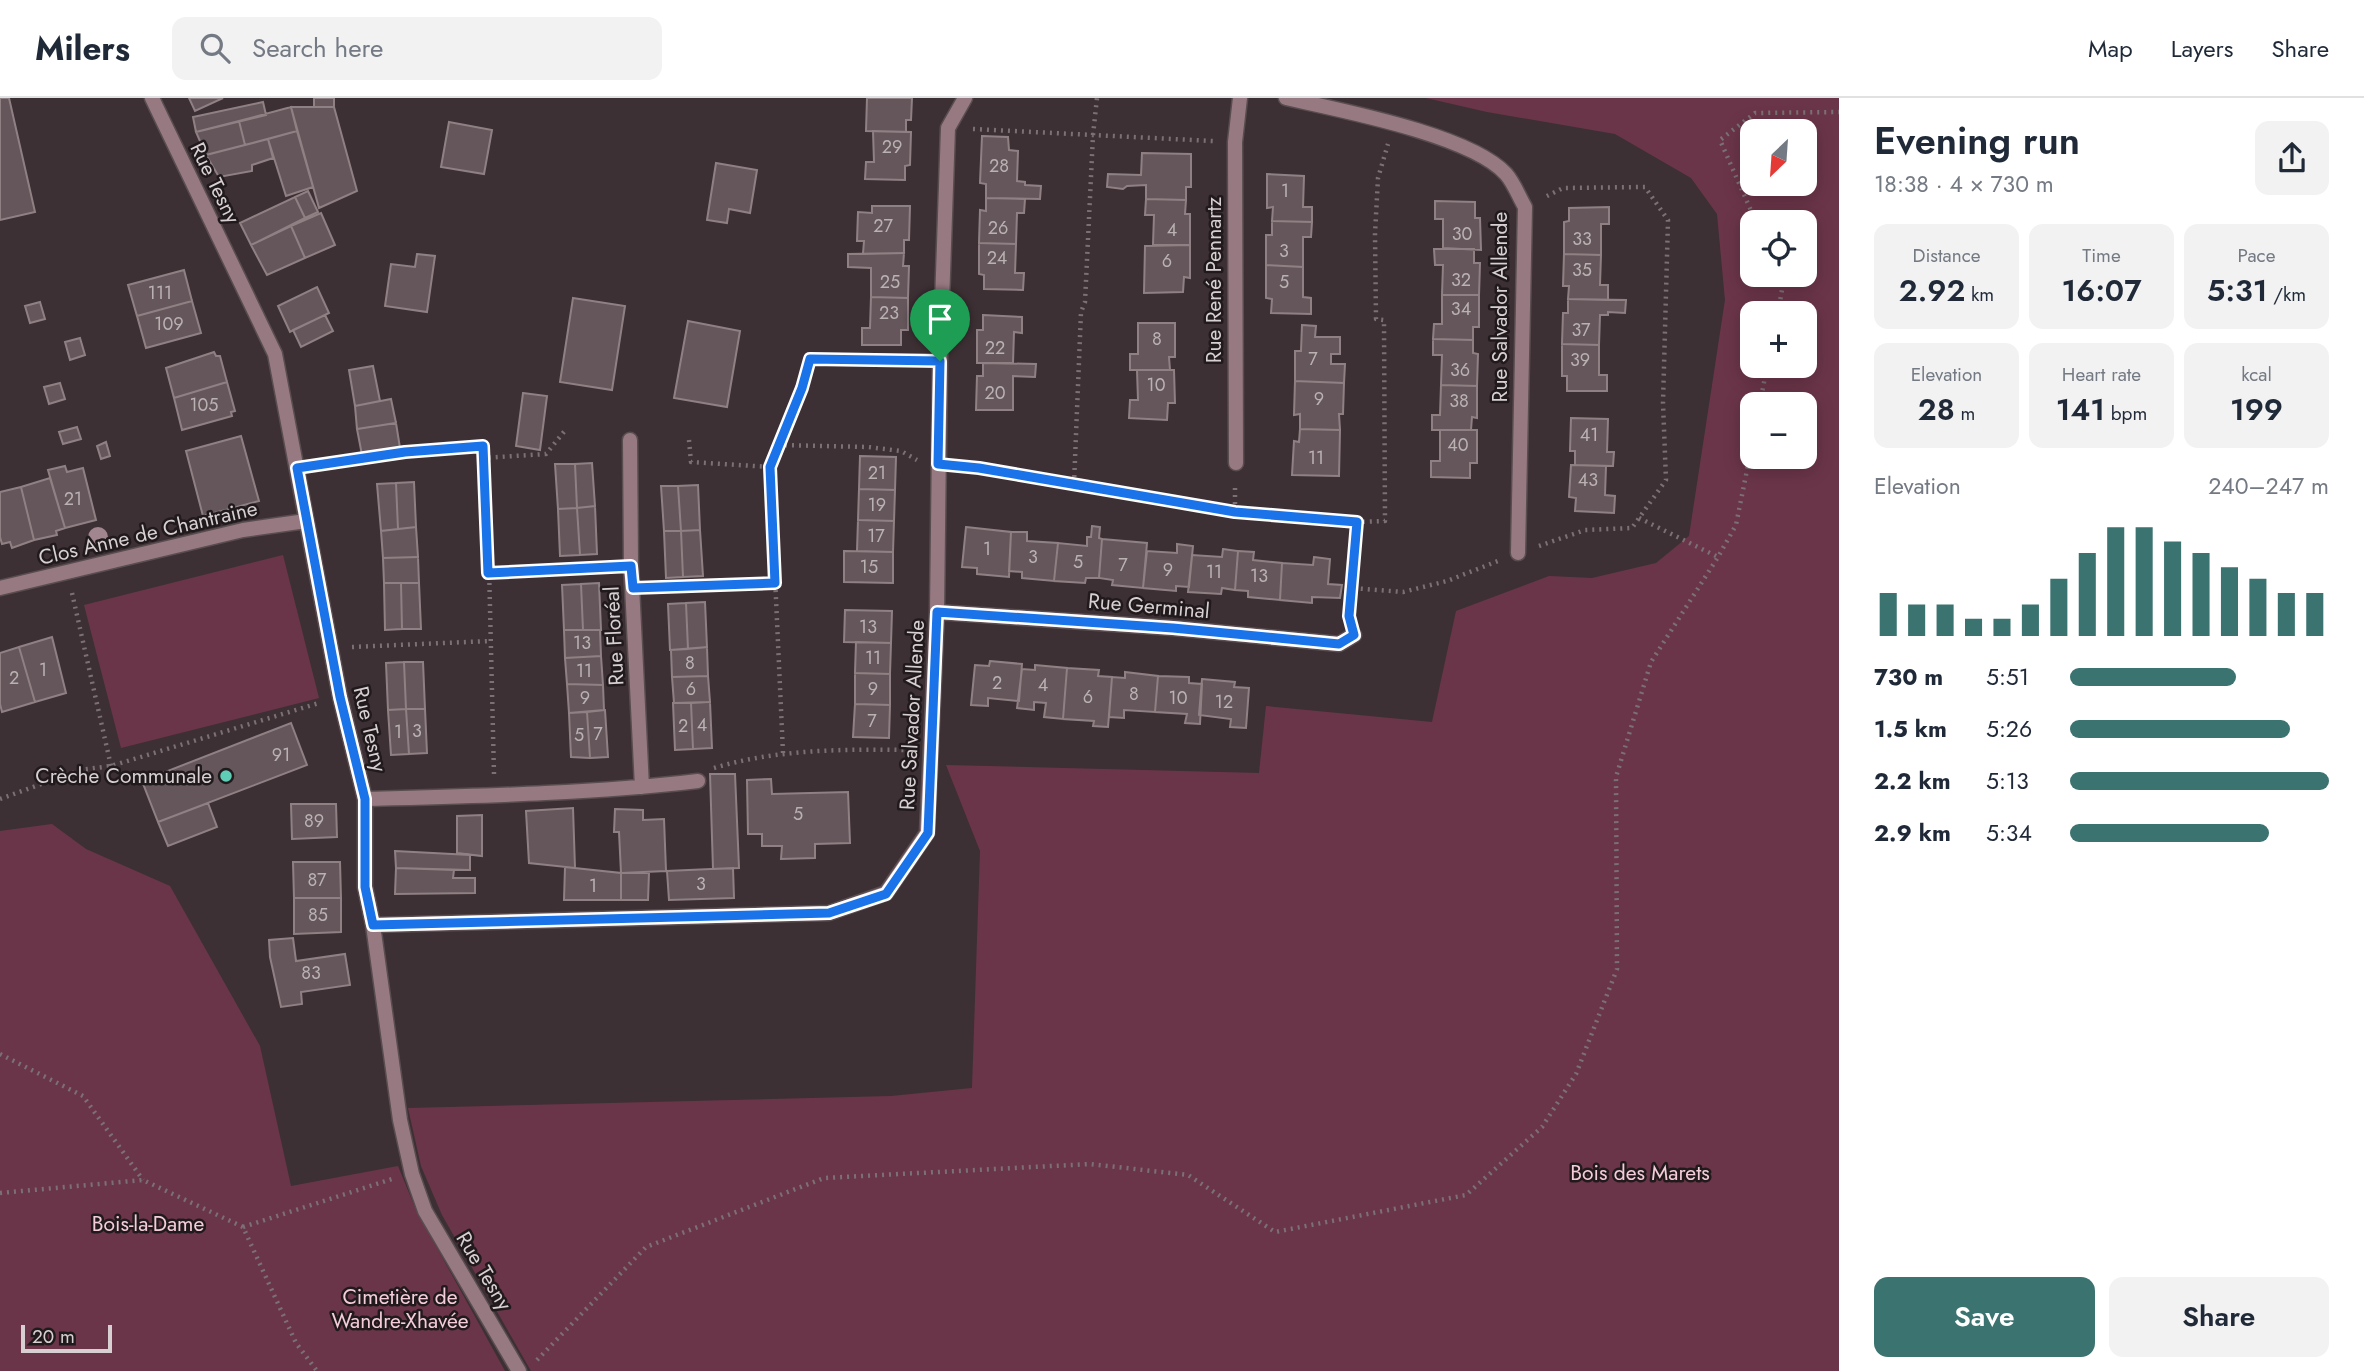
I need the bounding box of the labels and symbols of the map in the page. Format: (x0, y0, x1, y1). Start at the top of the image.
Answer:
north arrow (1740, 119, 1816, 196)
house number: 29 (882, 134, 902, 160)
street label: Rue Tesny (182, 137, 248, 229)
house number: 28 (989, 153, 1009, 179)
house number: 1 (1281, 178, 1289, 204)
street label: Rue René Pennartz (1199, 196, 1229, 363)
street label: Rue Salvador Allende (1485, 211, 1515, 402)
house number: 27 (873, 213, 893, 239)
house number: 26 (988, 215, 1008, 241)
house number: 4 (1167, 217, 1177, 243)
house number: 30 (1452, 221, 1473, 247)
house number: 33 (1572, 226, 1592, 252)
house number: 3 (1279, 238, 1289, 264)
house number: 24 (987, 245, 1007, 271)
house number: 6 (1162, 248, 1172, 274)
house number: 35 (1572, 257, 1592, 283)
house number: 32 (1451, 267, 1471, 293)
house number: 25 (880, 269, 900, 295)
house number: 5 (1279, 269, 1289, 295)
house number: 111 (148, 280, 172, 306)
pin (910, 289, 970, 361)
house number: 34 (1451, 296, 1471, 322)
house number: 23 (879, 300, 899, 326)
house number: 109 (154, 311, 184, 337)
house number: 37 (1571, 317, 1591, 343)
house number: 8 (1152, 326, 1162, 352)
house number: 22 (985, 335, 1005, 361)
house number: 7 (1308, 346, 1318, 372)
house number: 39 (1570, 347, 1590, 373)
house number: 36 (1450, 357, 1470, 383)
house number: 10 (1147, 372, 1166, 398)
house number: 20 (984, 380, 1006, 406)
house number: 9 (1314, 386, 1324, 412)
house number: 38 (1449, 388, 1469, 414)
house number: 105 (189, 392, 219, 418)
house number: 41 (1580, 422, 1598, 448)
house number: 40 (1447, 432, 1469, 458)
house number: 11 (1308, 445, 1324, 471)
house number: 21 (868, 460, 886, 486)
house number: 43 (1578, 467, 1598, 493)
house number: 21 (64, 486, 82, 512)
house number: 19 (868, 492, 886, 518)
street label: Clos Anne de Chantraine (36, 493, 261, 573)
house number: 17 (867, 523, 885, 549)
house number: 1 (983, 536, 991, 562)
house number: 3 (1028, 544, 1038, 570)
house number: 5 (1073, 549, 1083, 575)
house number: 7 (1118, 552, 1128, 578)
house number: 15 (860, 554, 878, 580)
house number: 9 (1163, 557, 1173, 583)
house number: 11 (1206, 559, 1222, 585)
house number: 13 (1250, 563, 1268, 589)
street label: Rue Floréal (596, 586, 632, 686)
street label: Rue Germinal (1087, 586, 1211, 626)
house number: 13 (859, 614, 877, 640)
street label: Rue Salvador Allende (892, 619, 932, 811)
house number: 13 (573, 630, 591, 656)
house number: 11 (865, 645, 881, 671)
house number: 8 (685, 650, 695, 676)
house number: 1 (39, 657, 47, 683)
house number: 11 (576, 658, 592, 684)
house number: 2 (9, 665, 19, 691)
house number: 2 (992, 670, 1002, 696)
house number: 4 (1038, 672, 1048, 698)
house number: 6 (686, 676, 696, 702)
house number: 9 (868, 676, 878, 702)
house number: 8 (1129, 681, 1139, 707)
street label: Rue Tesny (346, 683, 395, 775)
house number: 6 (1083, 684, 1093, 710)
house number: 9 (580, 685, 590, 711)
house number: 10 (1169, 685, 1188, 711)
house number: 12 (1215, 689, 1233, 715)
house number: 7 (867, 708, 877, 734)
house number: 4 (697, 712, 707, 738)
house number: 2 (678, 713, 688, 739)
house number: 3 (412, 718, 422, 744)
house number: 1 (394, 719, 402, 745)
house number: 7 (593, 721, 603, 747)
house number: 5 (574, 722, 584, 748)
house number: 91 (272, 742, 290, 768)
place label: Crèche Communale (35, 761, 212, 791)
marker: Crèche Communale (218, 768, 234, 784)
house number: 5 (793, 801, 803, 827)
house number: 89 (304, 808, 324, 834)
house number: 87 (307, 867, 327, 893)
house number: 3 (696, 871, 706, 897)
house number: 1 (589, 873, 597, 899)
house number: 85 (308, 902, 328, 928)
house number: 83 (301, 960, 321, 986)
park label: Bois des Marets (1570, 1158, 1710, 1188)
park label: Bois-la-Dame (92, 1209, 204, 1239)
street label: Rue Tesny (449, 1226, 520, 1317)
park label: Cimetière de Wandre-Xhavée (331, 1282, 469, 1336)
scale bar (21, 1322, 112, 1354)

